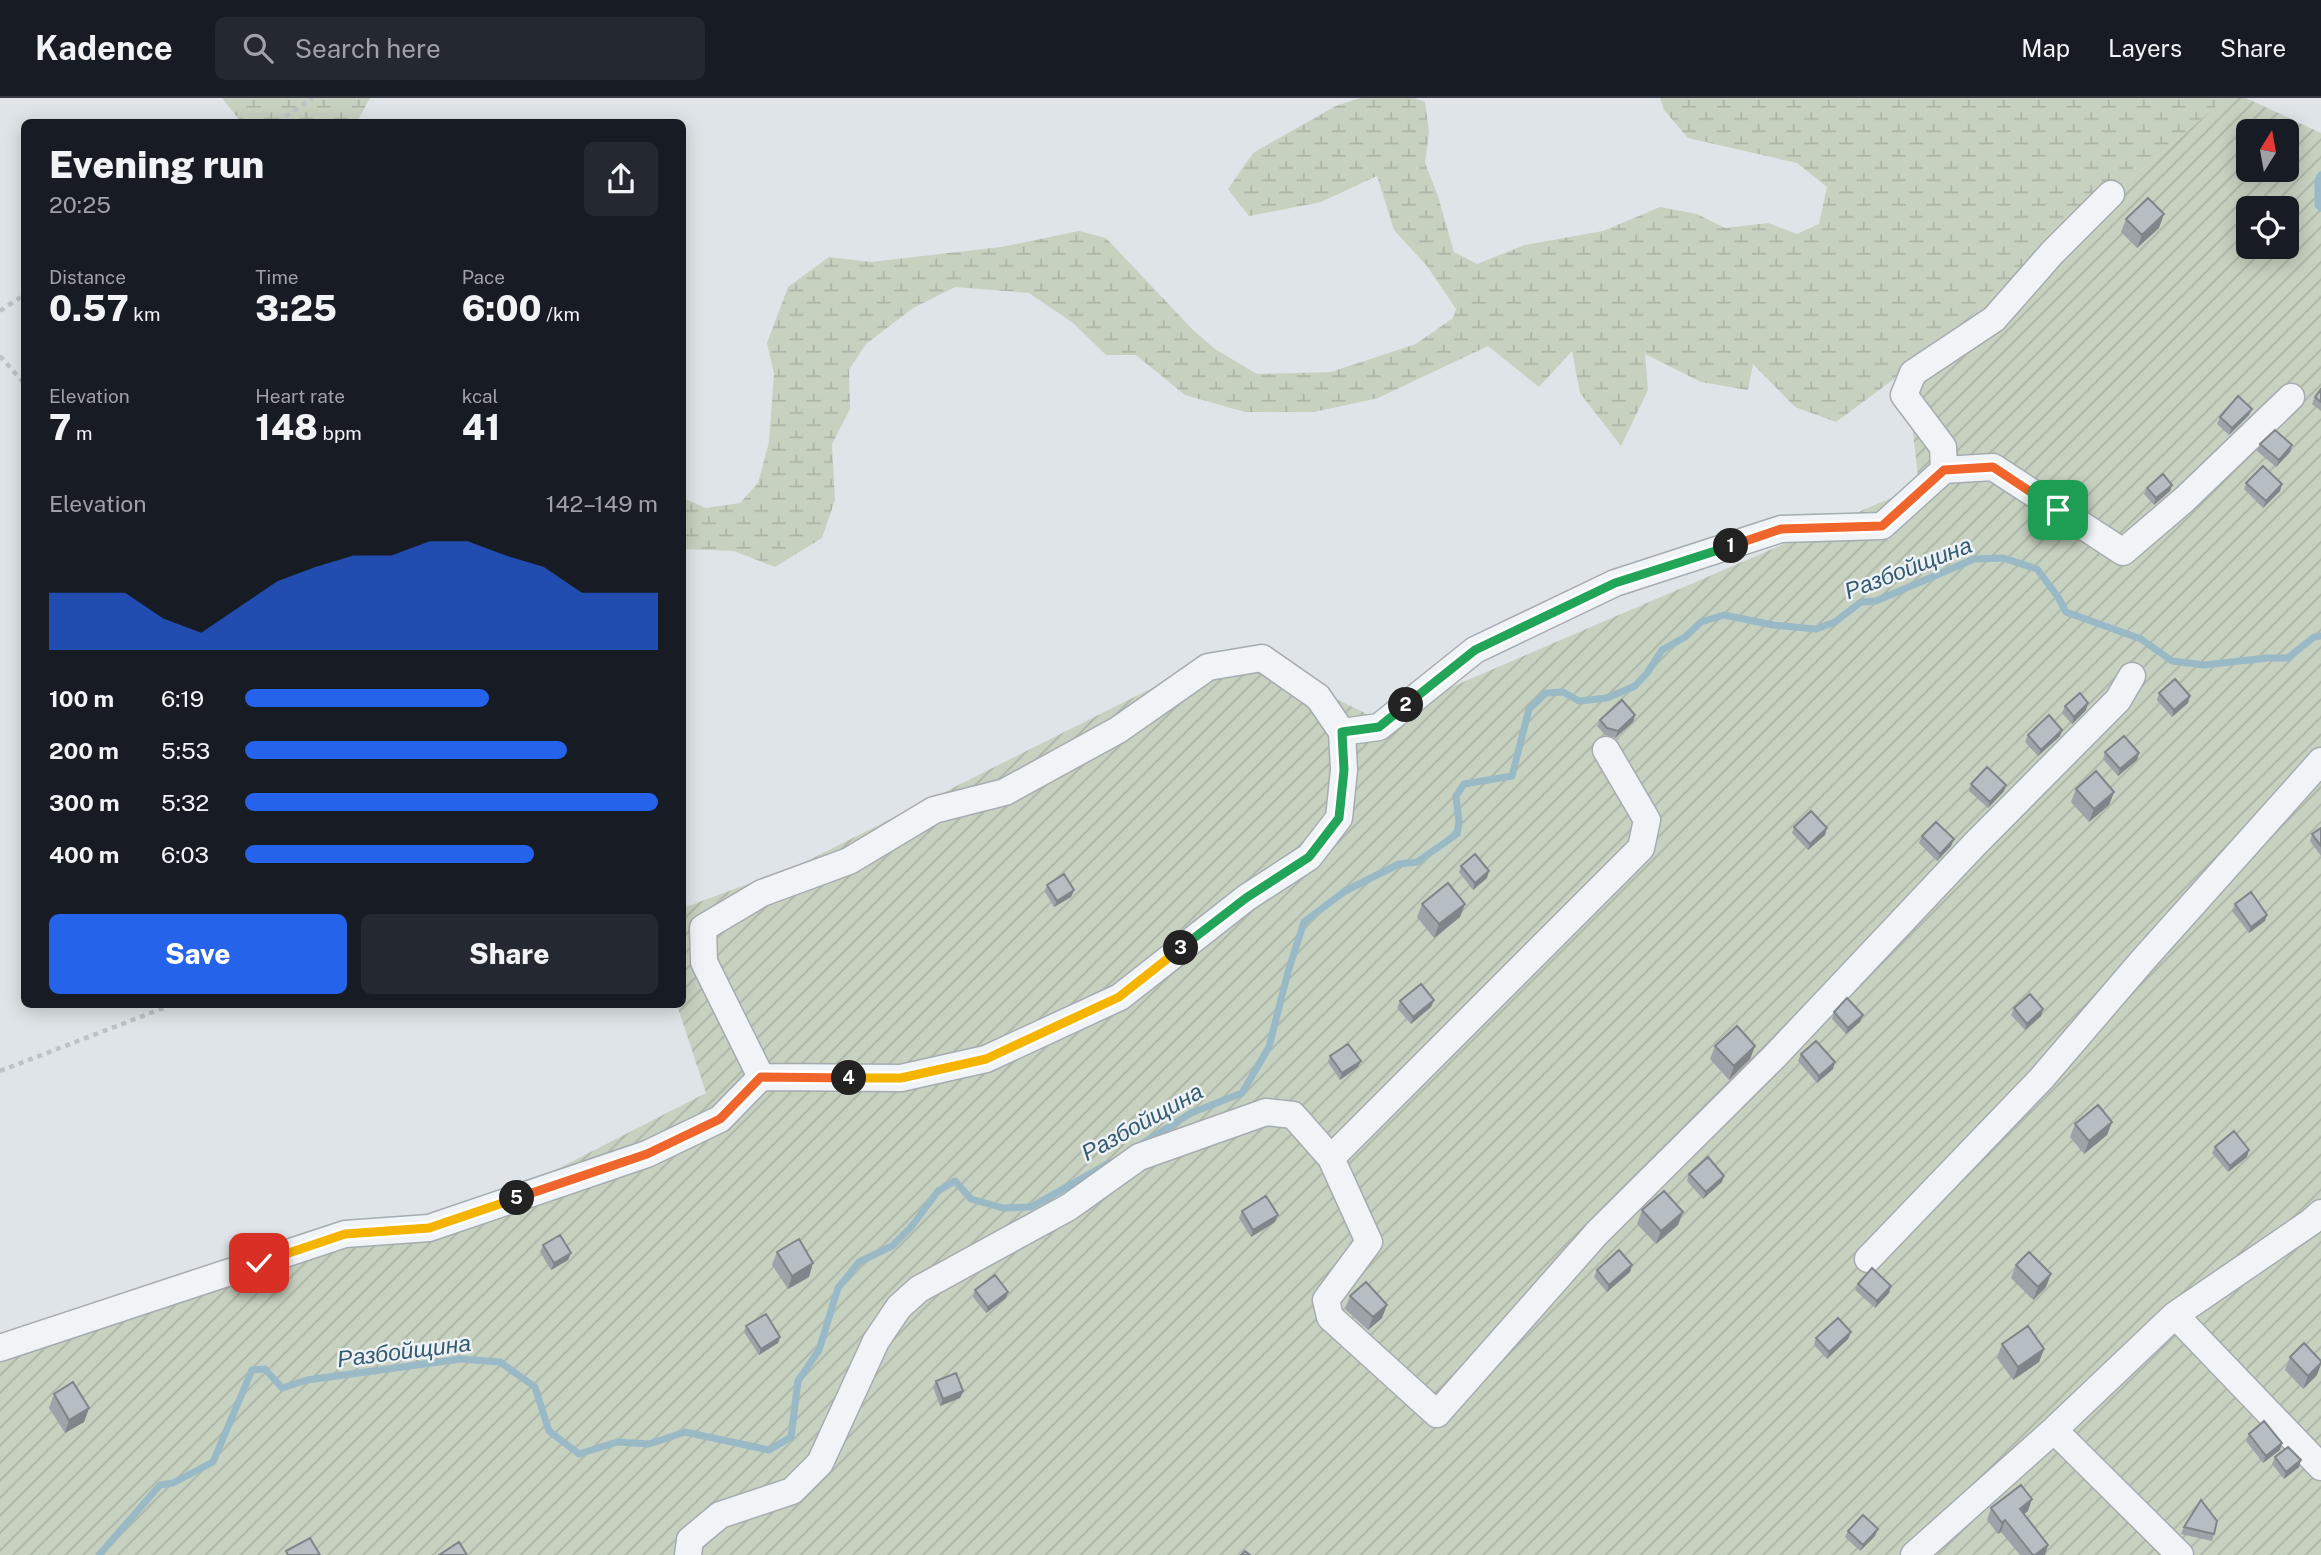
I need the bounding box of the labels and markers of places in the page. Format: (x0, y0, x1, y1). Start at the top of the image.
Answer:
pin (2028, 480, 2088, 540)
pin: 1 (1714, 528, 1748, 564)
pin: 2 (1388, 688, 1424, 722)
pin: 3 (1164, 930, 1198, 966)
pin: 4 (832, 1060, 866, 1096)
pin: 5 (500, 1180, 534, 1216)
pin (229, 1233, 289, 1293)

